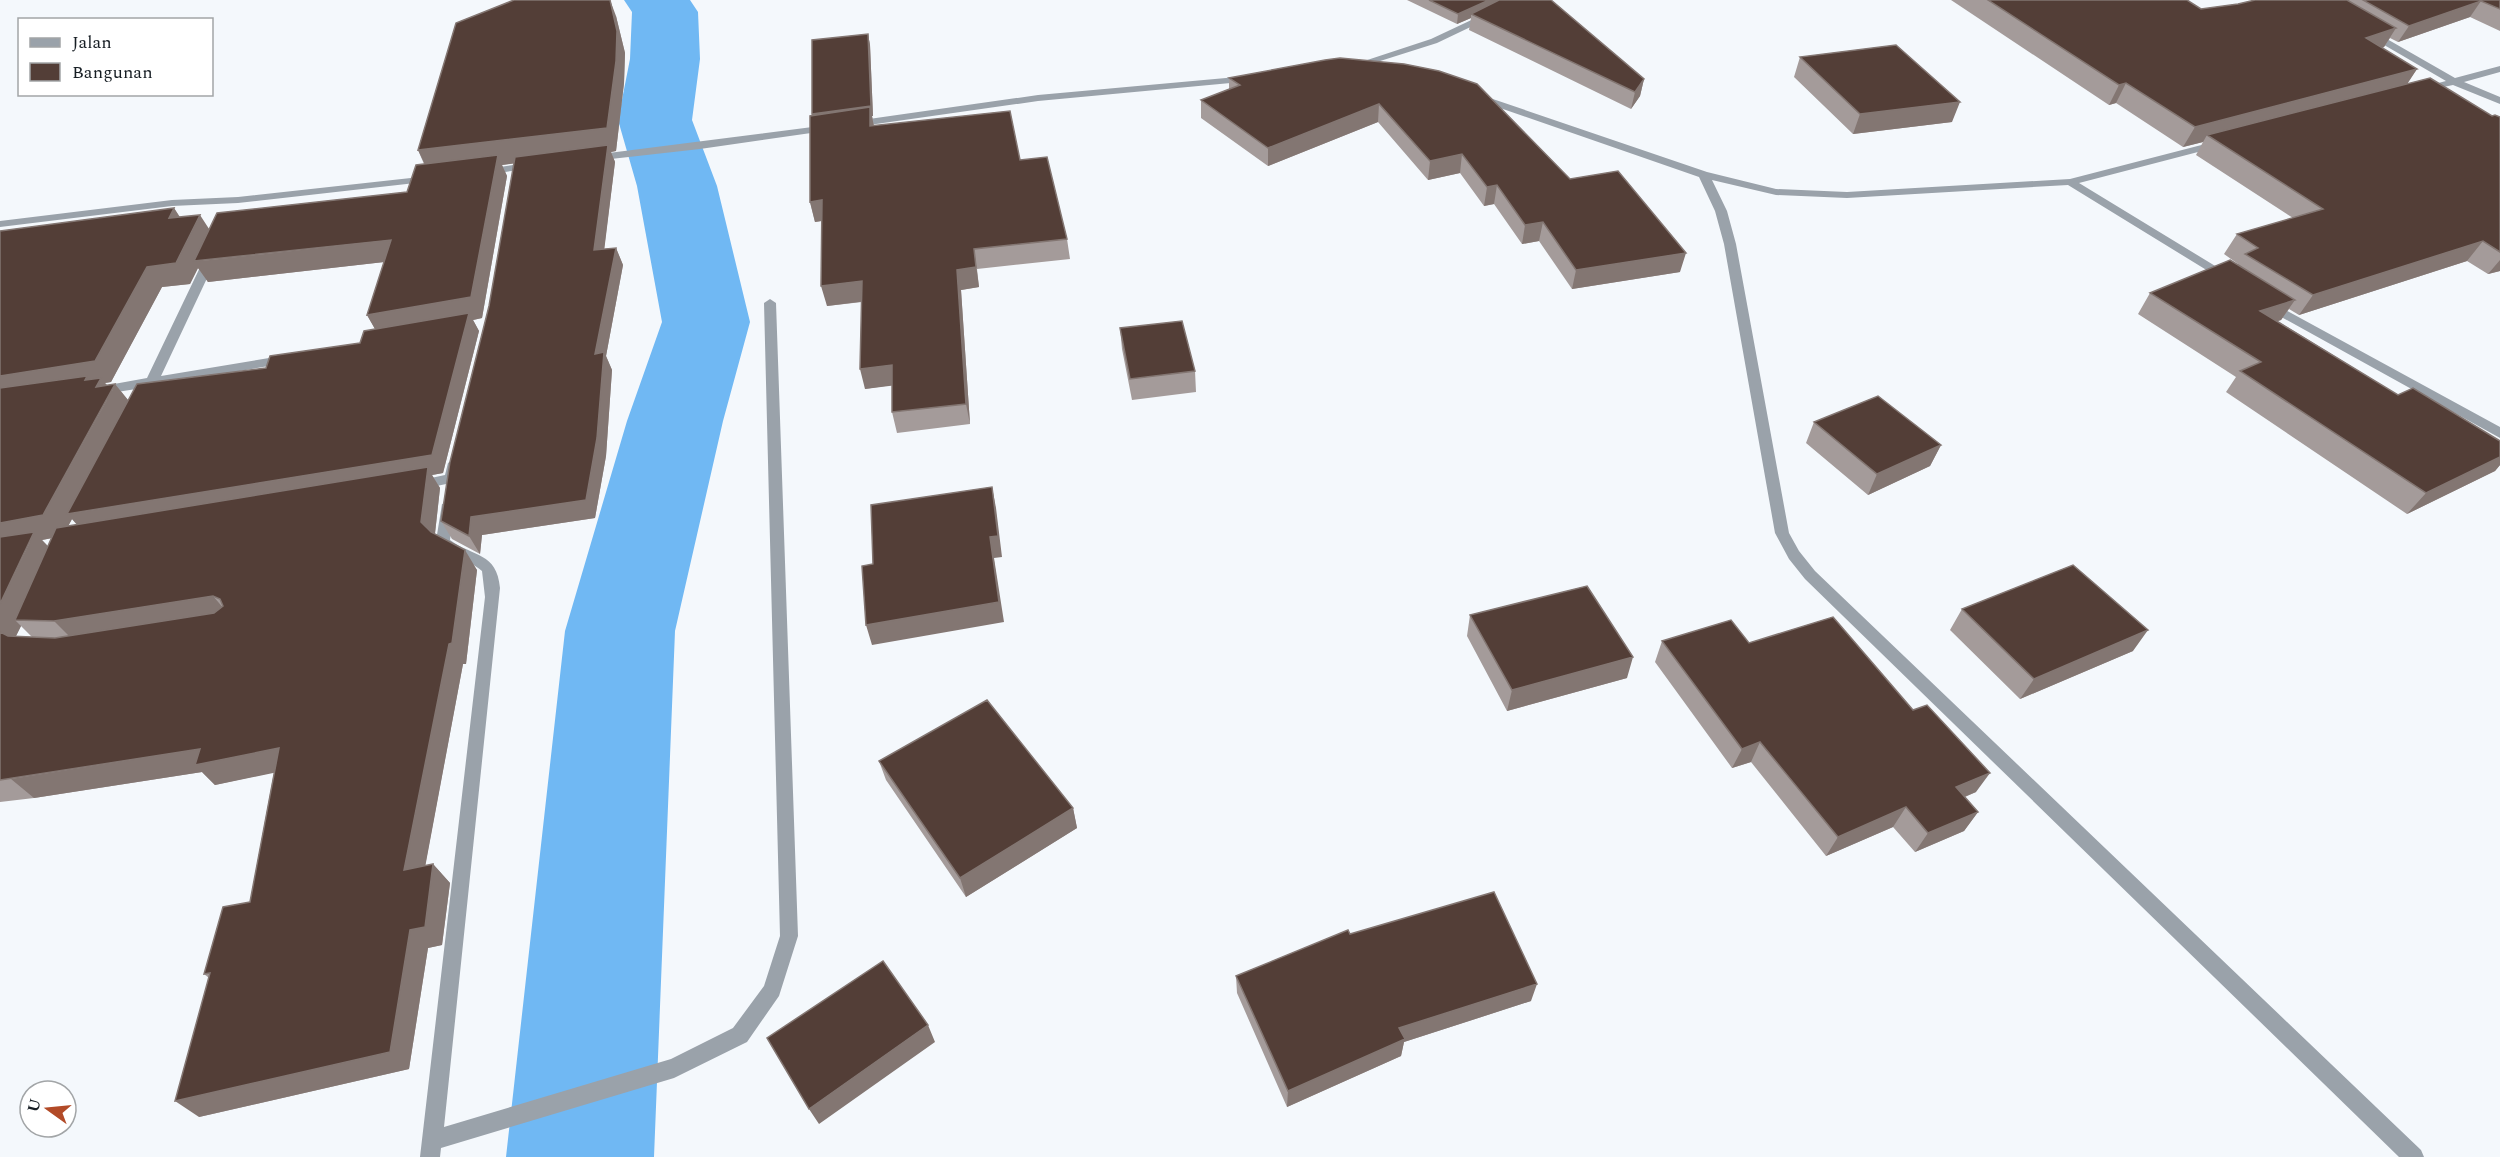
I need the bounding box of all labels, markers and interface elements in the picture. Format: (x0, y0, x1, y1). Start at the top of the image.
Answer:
legend (18, 18, 213, 96)
text: Jalan (72, 29, 112, 56)
text: Bangunan (72, 59, 153, 86)
north arrow (18, 1079, 78, 1139)
text: U (21, 1096, 48, 1115)

